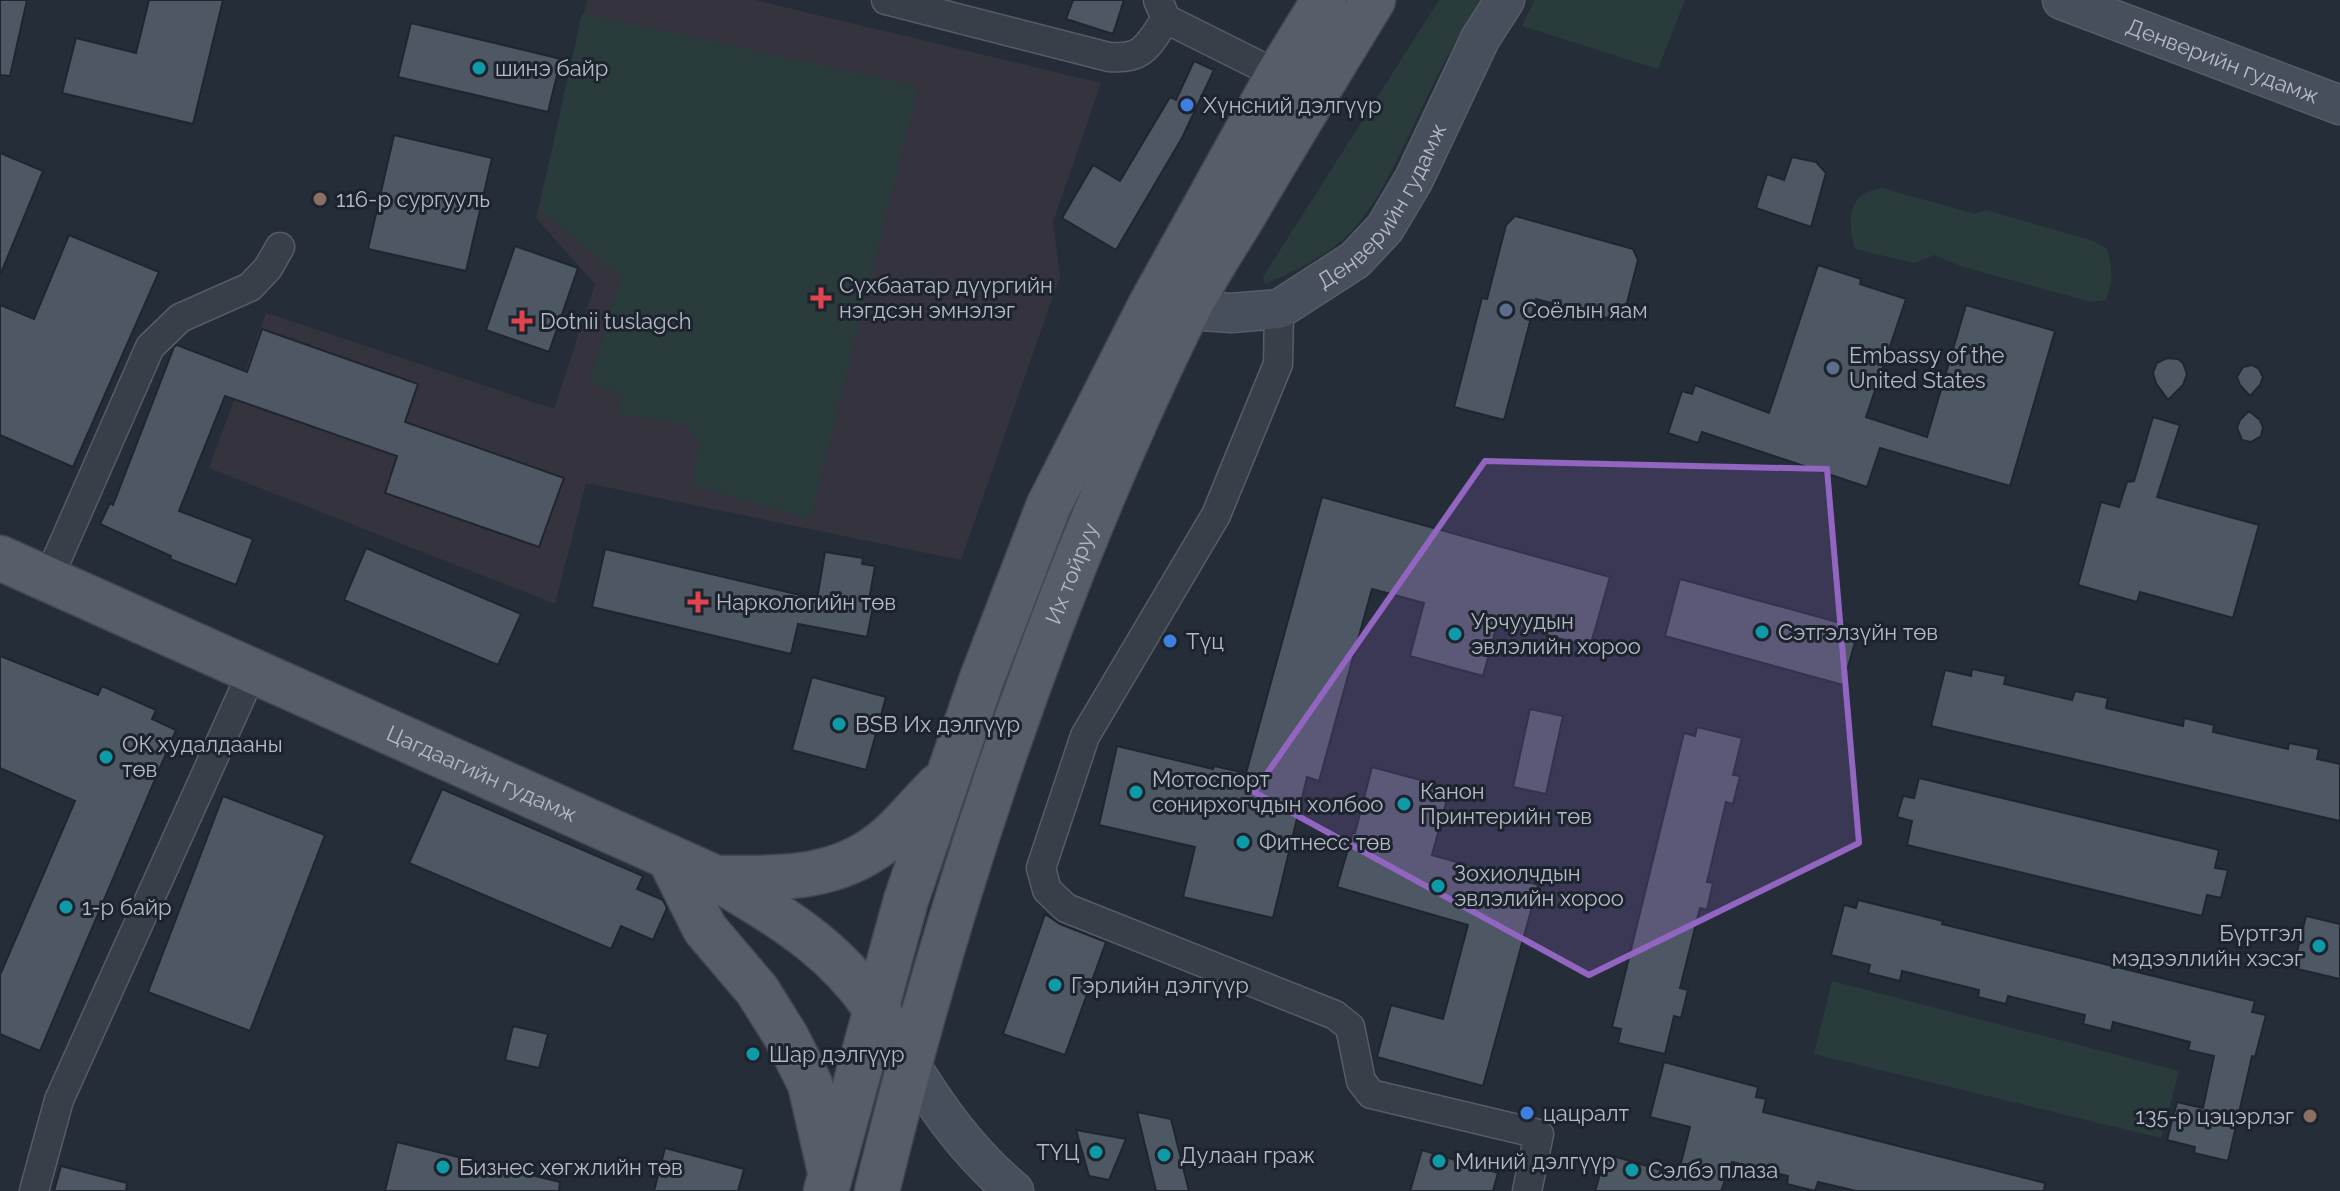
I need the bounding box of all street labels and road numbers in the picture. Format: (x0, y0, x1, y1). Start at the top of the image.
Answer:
street label: Денверийн гудамж (2123, 13, 2323, 109)
street label: Денверийн гудамж (1312, 119, 1451, 294)
street label: Их тойруу (1040, 519, 1103, 628)
street label: Цагдаагийн гудамж (383, 720, 581, 827)

